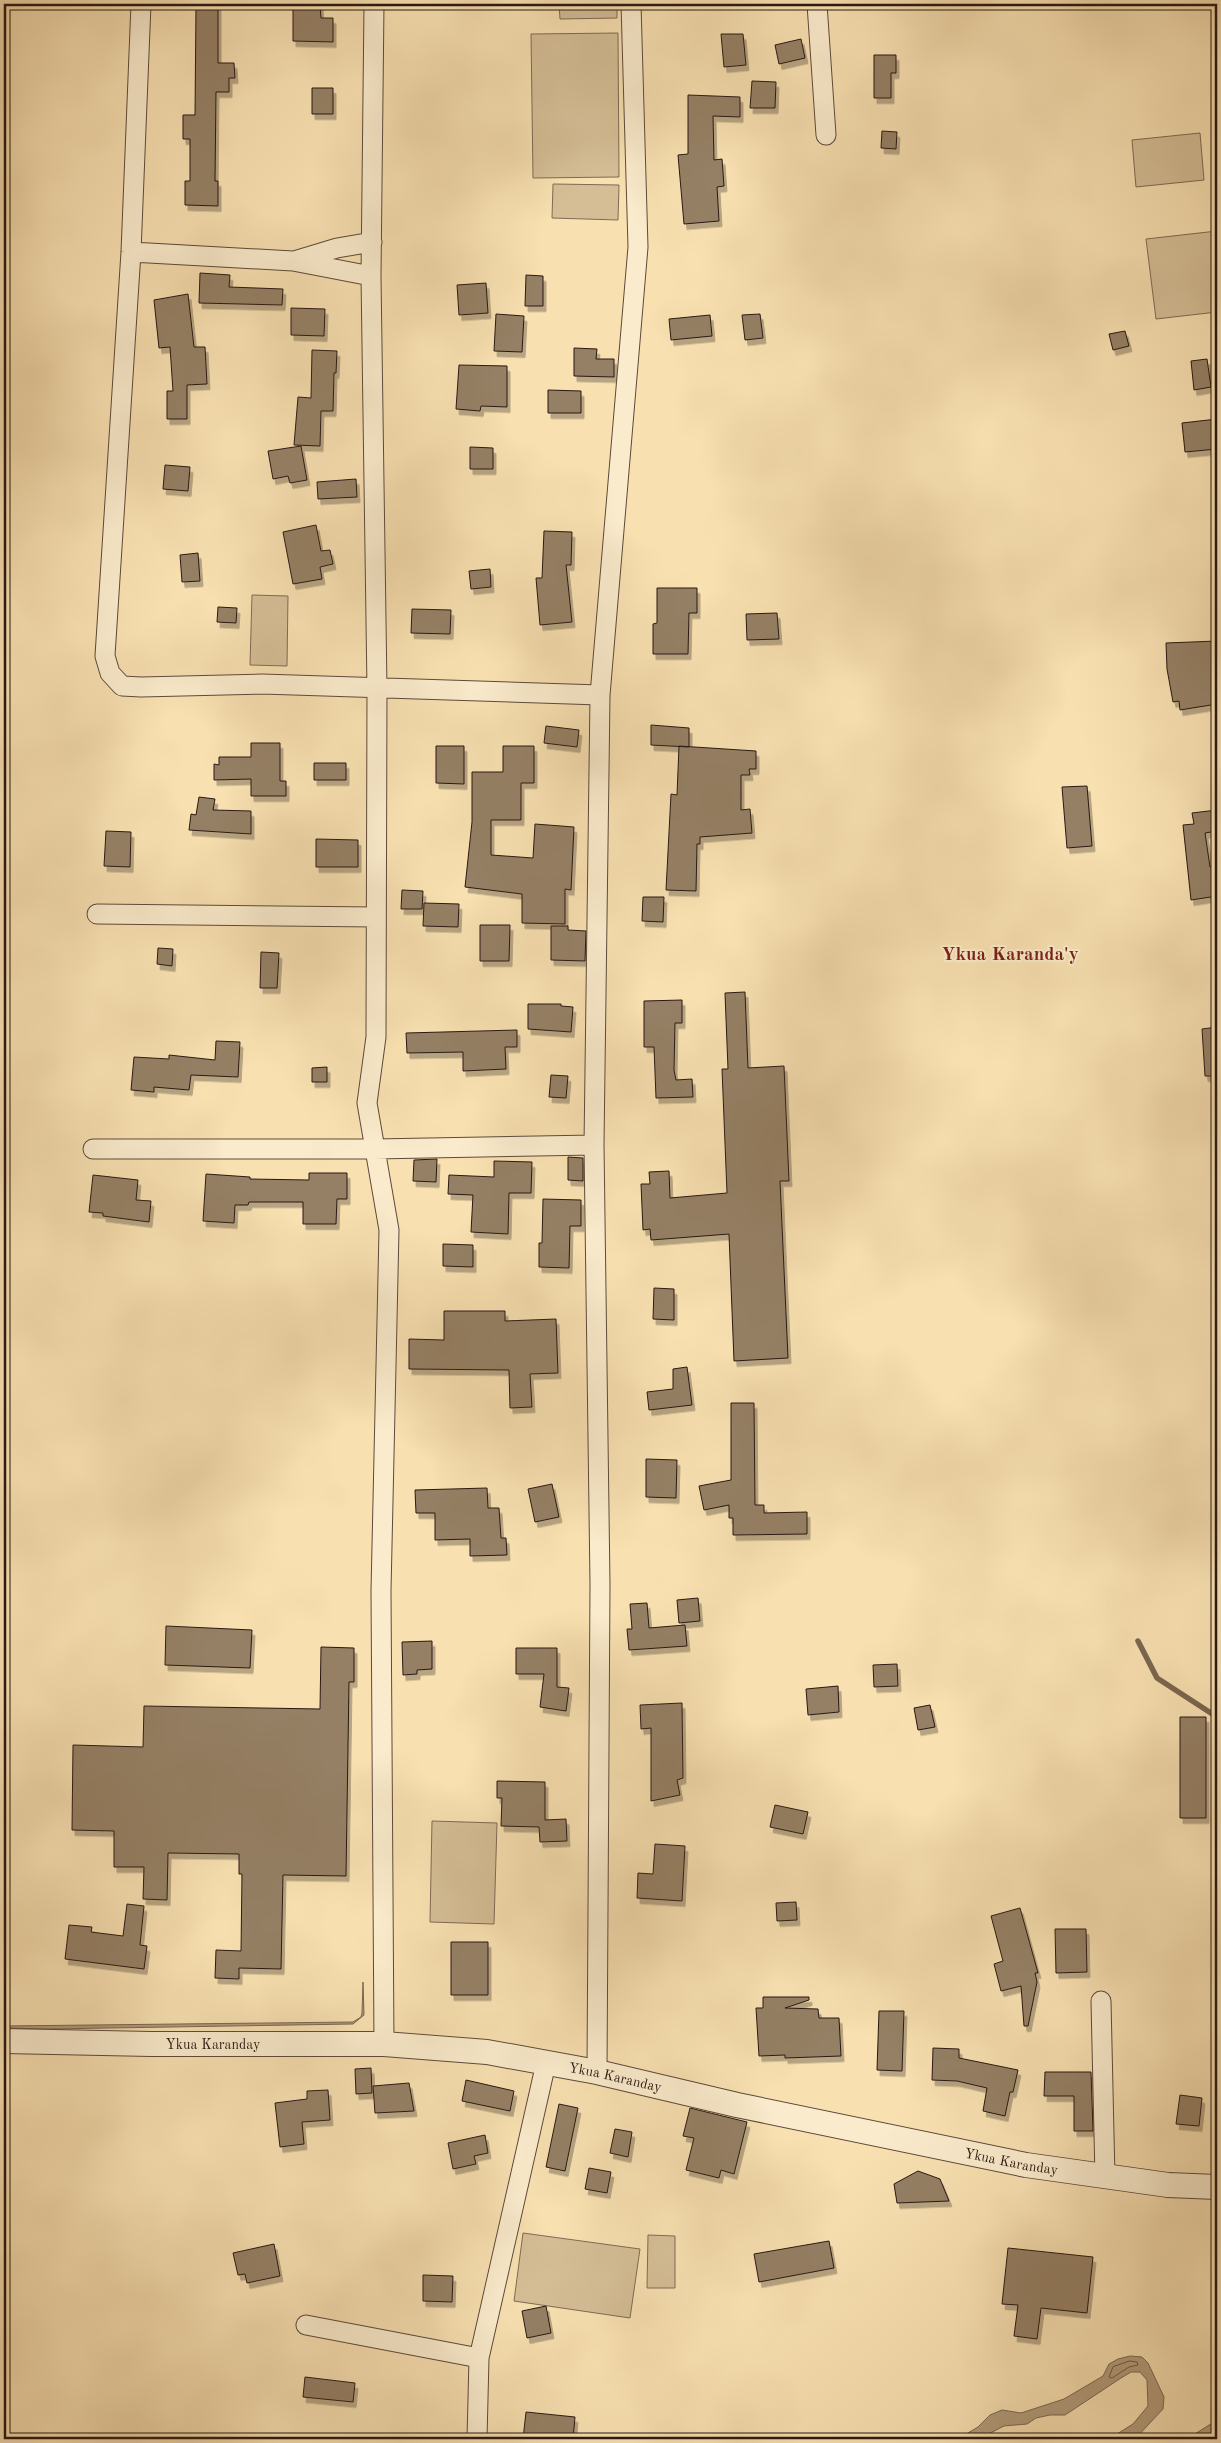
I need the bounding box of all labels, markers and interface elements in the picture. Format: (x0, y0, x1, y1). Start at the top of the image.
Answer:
district label: Ykua Karanda'y (941, 946, 1079, 965)
street label: Ykua Karanday (165, 2038, 261, 2052)
street label: Ykua Karanday (567, 2061, 664, 2095)
street label: Ykua Karanday (963, 2146, 1059, 2178)

